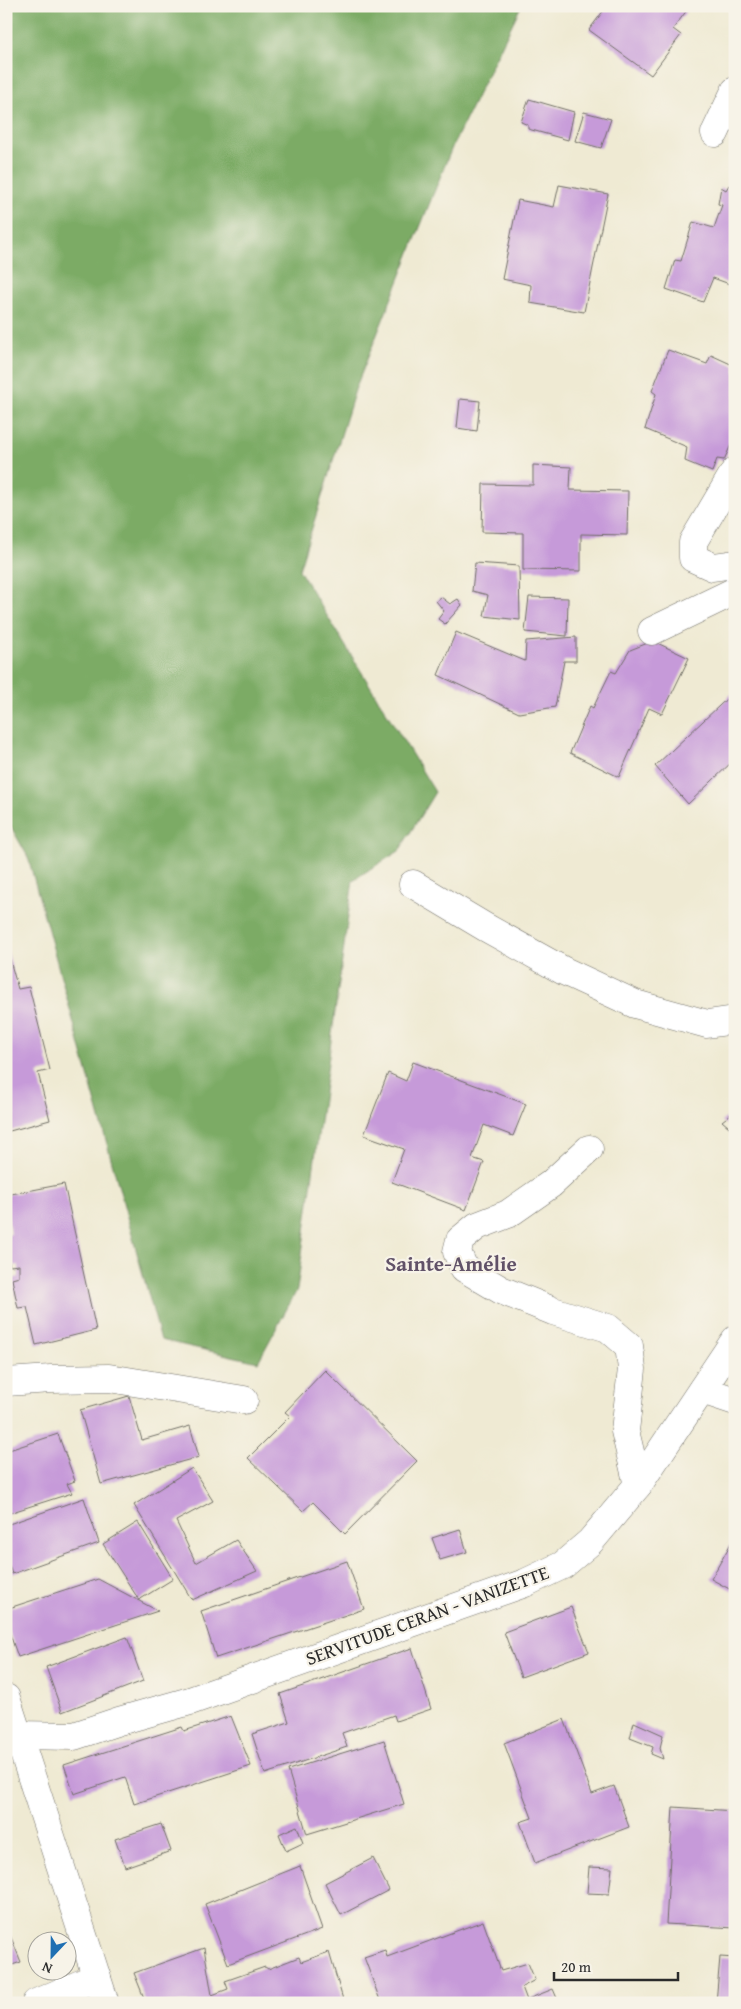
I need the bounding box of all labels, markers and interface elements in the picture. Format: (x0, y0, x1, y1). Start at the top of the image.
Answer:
district label: Sainte-Amélie (385, 1248, 517, 1279)
street label: SERVITUDE CERAN - VANIZETTE (302, 1558, 553, 1672)
north arrow (28, 1932, 78, 1982)
scale bar (554, 1949, 677, 1981)
text: 20 m (561, 1956, 592, 1977)
text: N (38, 1957, 55, 1979)

